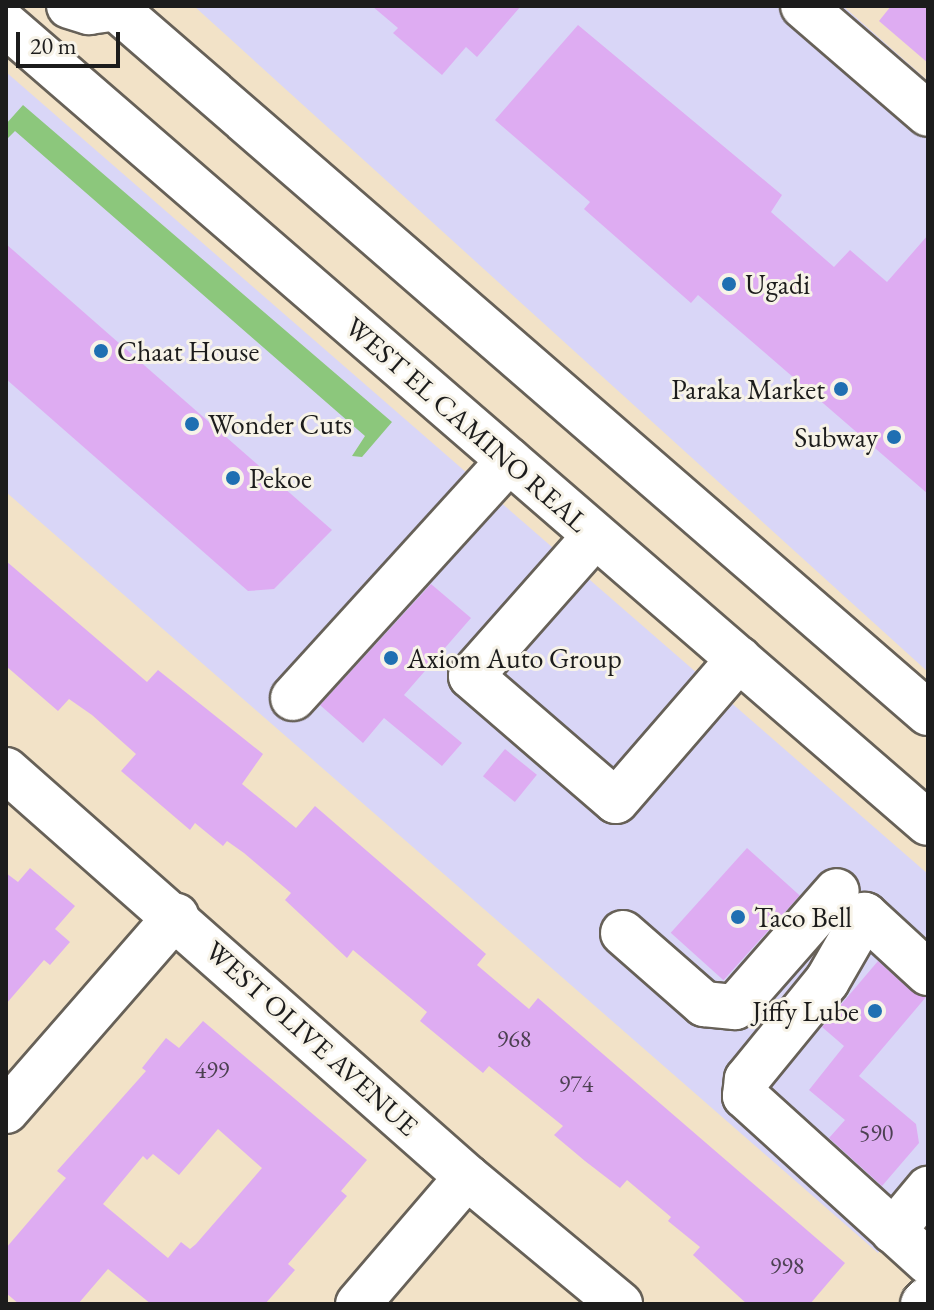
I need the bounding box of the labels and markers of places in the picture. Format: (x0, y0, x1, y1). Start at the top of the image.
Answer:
place label: Ugadi (745, 267, 810, 301)
marker: Ugadi (720, 275, 738, 293)
place label: Chaat House (117, 334, 259, 368)
marker: Chaat House (92, 342, 110, 360)
place label: Paraka Market (671, 372, 825, 406)
marker: Paraka Market (832, 380, 850, 398)
place label: Wonder Cuts (208, 407, 352, 441)
marker: Wonder Cuts (183, 415, 201, 433)
place label: Subway (794, 420, 878, 454)
marker: Subway (885, 428, 903, 446)
place label: Pekoe (249, 461, 312, 495)
marker: Pekoe (224, 469, 242, 487)
place label: Axiom Auto Group (407, 641, 622, 675)
marker: Axiom Auto Group (382, 649, 400, 667)
place label: Taco Bell (754, 900, 852, 934)
marker: Taco Bell (729, 908, 747, 926)
place label: Jiffy Lube (752, 994, 859, 1028)
marker: Jiffy Lube (866, 1002, 884, 1020)

